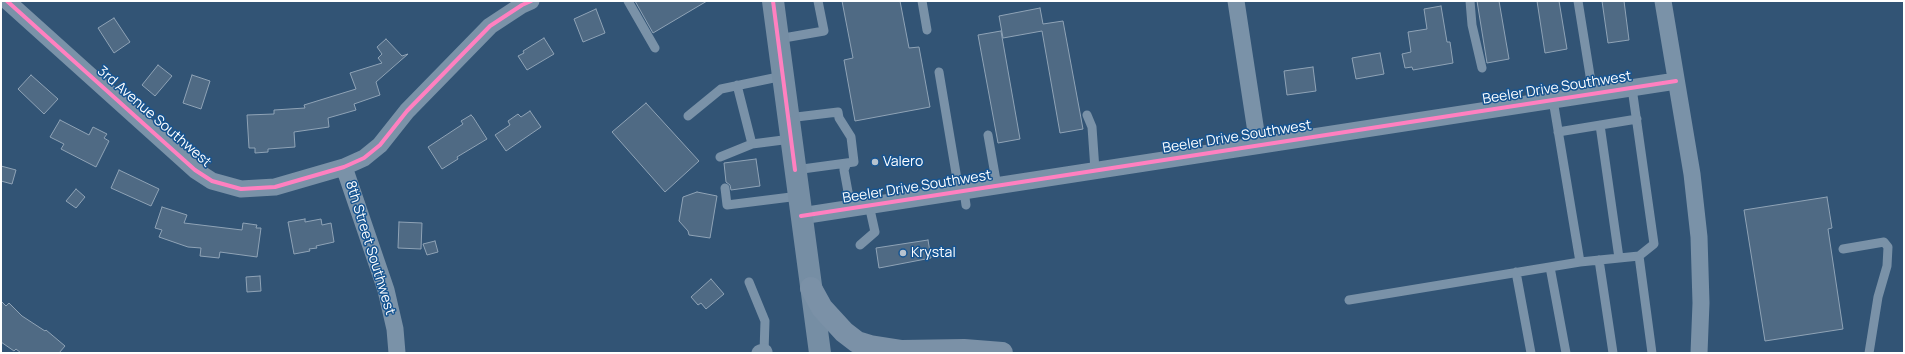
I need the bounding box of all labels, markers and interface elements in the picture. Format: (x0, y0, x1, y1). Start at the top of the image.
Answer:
street label: 3rd Avenue Southwest (94, 63, 214, 171)
street label: Beeler Drive Southwest (1481, 68, 1633, 108)
street label: Beeler Drive Southwest (1161, 117, 1313, 157)
place label: Valero (883, 154, 923, 170)
marker: Valero (870, 157, 880, 167)
street label: Beeler Drive Southwest (841, 167, 993, 207)
street label: 8th Street Southwest (342, 179, 398, 317)
place label: Krystal (911, 245, 956, 261)
marker: Krystal (898, 248, 908, 258)

